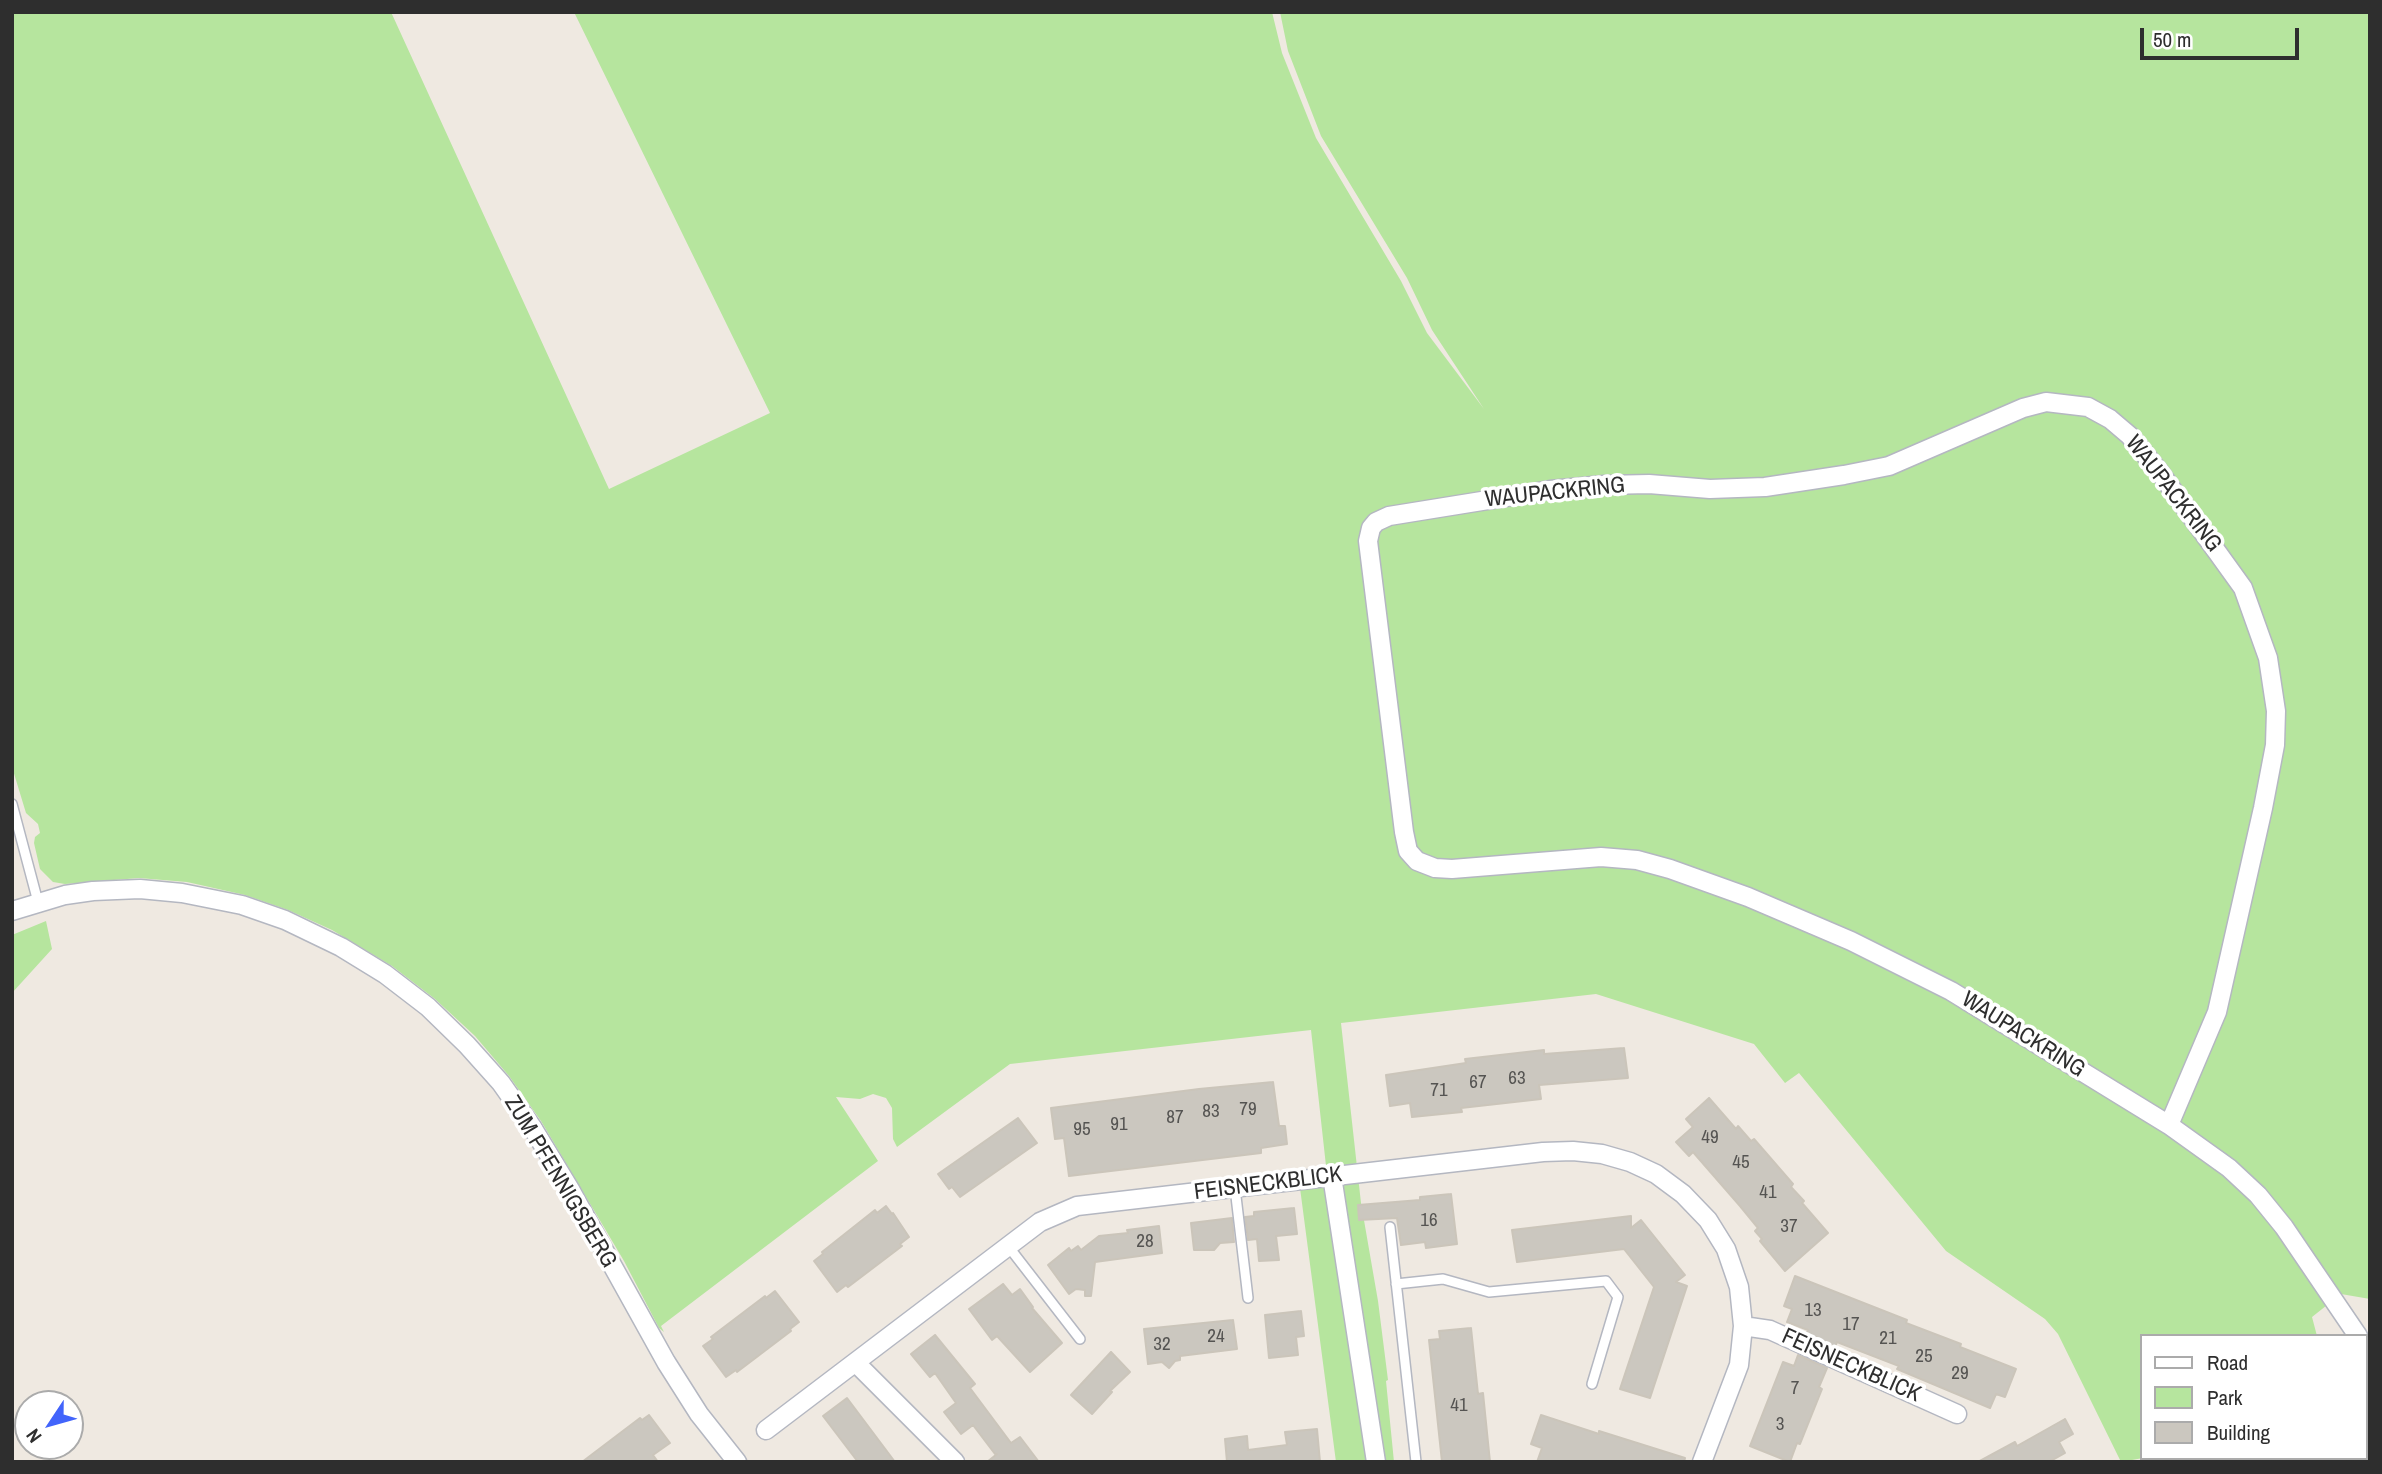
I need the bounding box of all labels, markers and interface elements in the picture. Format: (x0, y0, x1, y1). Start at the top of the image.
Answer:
scale bar (2144, 14, 2303, 58)
text: 50 m (2153, 25, 2191, 54)
street label: WAUPACKRING (2119, 430, 2227, 558)
street label: WAUPACKRING (1484, 472, 1626, 514)
street label: WAUPACKRING (1956, 986, 2090, 1084)
house number: 63 (1508, 1068, 1526, 1090)
house number: 67 (1469, 1072, 1487, 1094)
house number: 71 (1430, 1080, 1448, 1102)
street label: ZUM PFENNIGSBERG (498, 1091, 622, 1273)
house number: 79 (1239, 1099, 1257, 1121)
house number: 83 (1202, 1101, 1220, 1123)
house number: 87 (1166, 1107, 1184, 1129)
house number: 91 (1110, 1114, 1128, 1136)
house number: 95 (1073, 1119, 1091, 1141)
house number: 49 (1701, 1127, 1719, 1149)
house number: 45 (1732, 1152, 1750, 1174)
street label: FEISNECKBLICK (1192, 1161, 1344, 1207)
house number: 41 (1759, 1182, 1777, 1204)
house number: 16 (1420, 1210, 1438, 1232)
house number: 37 (1780, 1216, 1798, 1238)
house number: 28 (1136, 1231, 1154, 1253)
house number: 13 (1804, 1300, 1822, 1322)
house number: 17 (1842, 1314, 1860, 1336)
street label: FEISNECKBLICK (1777, 1323, 1925, 1409)
house number: 24 (1207, 1326, 1225, 1348)
house number: 21 (1879, 1328, 1897, 1350)
house number: 32 (1153, 1334, 1171, 1356)
legend (2140, 1334, 2368, 1460)
house number: 25 (1915, 1346, 1933, 1368)
text: Road (2207, 1348, 2248, 1377)
house number: 29 (1951, 1363, 1969, 1385)
house number: 7 (1791, 1378, 1799, 1400)
text: Park (2207, 1383, 2242, 1412)
north arrow (14, 1390, 84, 1460)
house number: 41 (1450, 1395, 1468, 1417)
house number: 3 (1776, 1414, 1784, 1436)
text: Building (2207, 1418, 2270, 1447)
text: N (20, 1424, 47, 1448)

